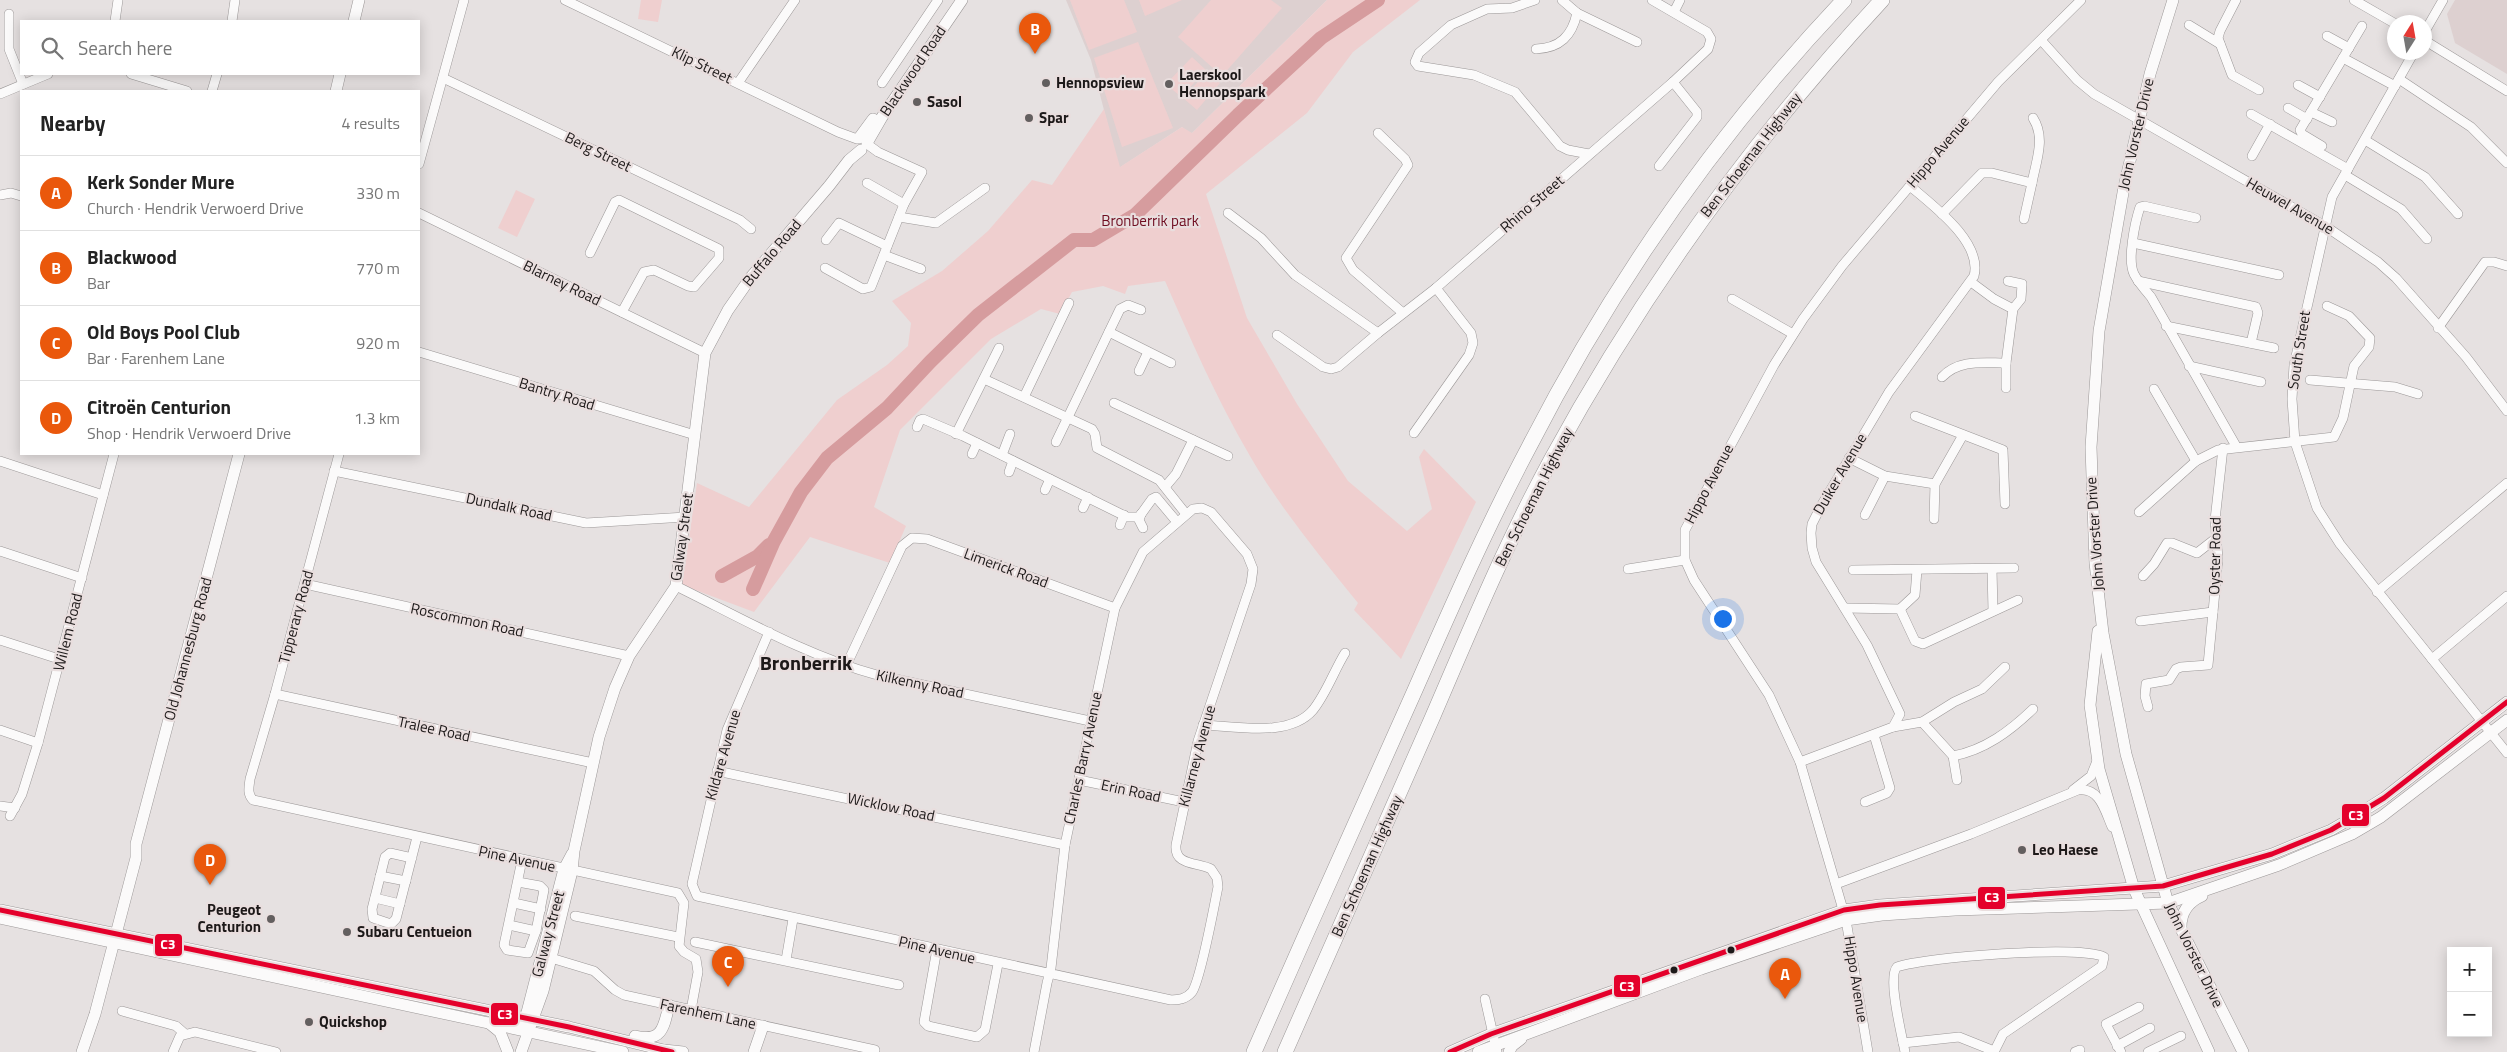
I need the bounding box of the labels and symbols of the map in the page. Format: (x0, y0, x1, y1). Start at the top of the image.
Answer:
pin: B (1019, 13, 1051, 54)
north arrow (2387, 15, 2432, 60)
street label: Blackwood Road (874, 21, 951, 121)
street label: Klip Street (668, 40, 737, 89)
place label: Laerskool Hennopspark (1179, 63, 1266, 103)
place label: Hennopsview (1056, 71, 1144, 94)
street label: John Vorster Drive (2111, 76, 2160, 192)
marker: Hennopsview (1040, 77, 1052, 89)
marker: Laerskool Hennopspark (1163, 78, 1175, 90)
street label: Ben Schoeman Highway (1694, 87, 1807, 222)
place label: Sasol (927, 90, 962, 113)
marker: Sasol (911, 96, 923, 108)
place label: Spar (1039, 106, 1069, 129)
street label: Hippo Avenue (1901, 111, 1975, 193)
marker: Spar (1023, 112, 1035, 124)
street label: Berg Street (561, 126, 636, 178)
street label: Rhino Street (1494, 169, 1569, 238)
street label: Heuwel Avenue (2242, 171, 2339, 240)
park label: Bronberrik park (1101, 209, 1199, 232)
street label: Buffalo Road (737, 214, 807, 291)
street label: Blarney Road (519, 254, 605, 311)
street label: South Street (2281, 308, 2316, 391)
street label: Bantry Road (516, 371, 598, 416)
street label: Ben Schoeman Highway (1489, 423, 1579, 570)
street label: Duiker Avenue (1807, 429, 1872, 519)
street label: Hippo Avenue (1678, 440, 1739, 528)
street label: John Vorster Drive (2079, 476, 2110, 592)
street label: Dundalk Road (464, 486, 554, 527)
street label: Galway Street (664, 491, 699, 582)
street label: Oyster Road (2202, 517, 2227, 595)
street label: Limerick Road (961, 542, 1052, 593)
street label: Tipperary Road (272, 568, 319, 666)
street label: Old Johannesburg Road (157, 575, 218, 723)
street label: Willem Road (47, 591, 88, 673)
street label: Roscommon Road (408, 596, 526, 643)
your location (1710, 606, 1736, 632)
district label: Bronberrik (760, 647, 853, 678)
street label: Kilkenny Road (874, 663, 966, 704)
street label: Charles Barry Avenue (1057, 690, 1108, 826)
street label: Killarney Avenue (1172, 702, 1221, 809)
street label: Kildare Avenue (699, 707, 746, 803)
street label: Tralee Road (396, 710, 473, 747)
street label: Erin Road (1099, 773, 1163, 808)
street label: Wicklow Road (845, 786, 937, 827)
street label: Ben Schoeman Highway (1325, 791, 1408, 940)
line badge: C3 (2341, 803, 2370, 827)
text: C3 (2348, 804, 2364, 825)
place label: Leo Haese (2032, 838, 2099, 861)
street label: Pine Avenue (477, 839, 558, 878)
pin: D (194, 844, 226, 885)
marker: Leo Haese (2016, 844, 2028, 856)
line badge: C3 (1977, 886, 2006, 910)
text: C3 (1984, 886, 2000, 907)
street label: Galway Street (525, 888, 570, 979)
place label: Peugeot Centurion (198, 898, 262, 938)
street label: John Vorster Drive (2159, 898, 2230, 1011)
marker: Peugeot Centurion (265, 913, 277, 925)
place label: Subaru Centueion (357, 920, 472, 943)
marker: Subaru Centueion (341, 926, 353, 938)
street label: Pine Avenue (897, 930, 978, 969)
line badge: C3 (154, 933, 183, 957)
text: C3 (160, 933, 176, 954)
street label: Hippo Avenue (1838, 934, 1875, 1024)
unlabelled marker (1726, 945, 1736, 955)
pin: C (712, 946, 744, 987)
pin: A (1769, 958, 1801, 999)
unlabelled marker (1669, 965, 1679, 975)
line badge: C3 (1613, 974, 1641, 998)
text: C3 (1619, 975, 1635, 996)
street label: Farenhem Lane (658, 992, 758, 1035)
line badge: C3 (490, 1002, 519, 1026)
text: C3 (497, 1003, 513, 1024)
place label: Quickshop (319, 1010, 387, 1033)
marker: Quickshop (303, 1016, 315, 1028)

